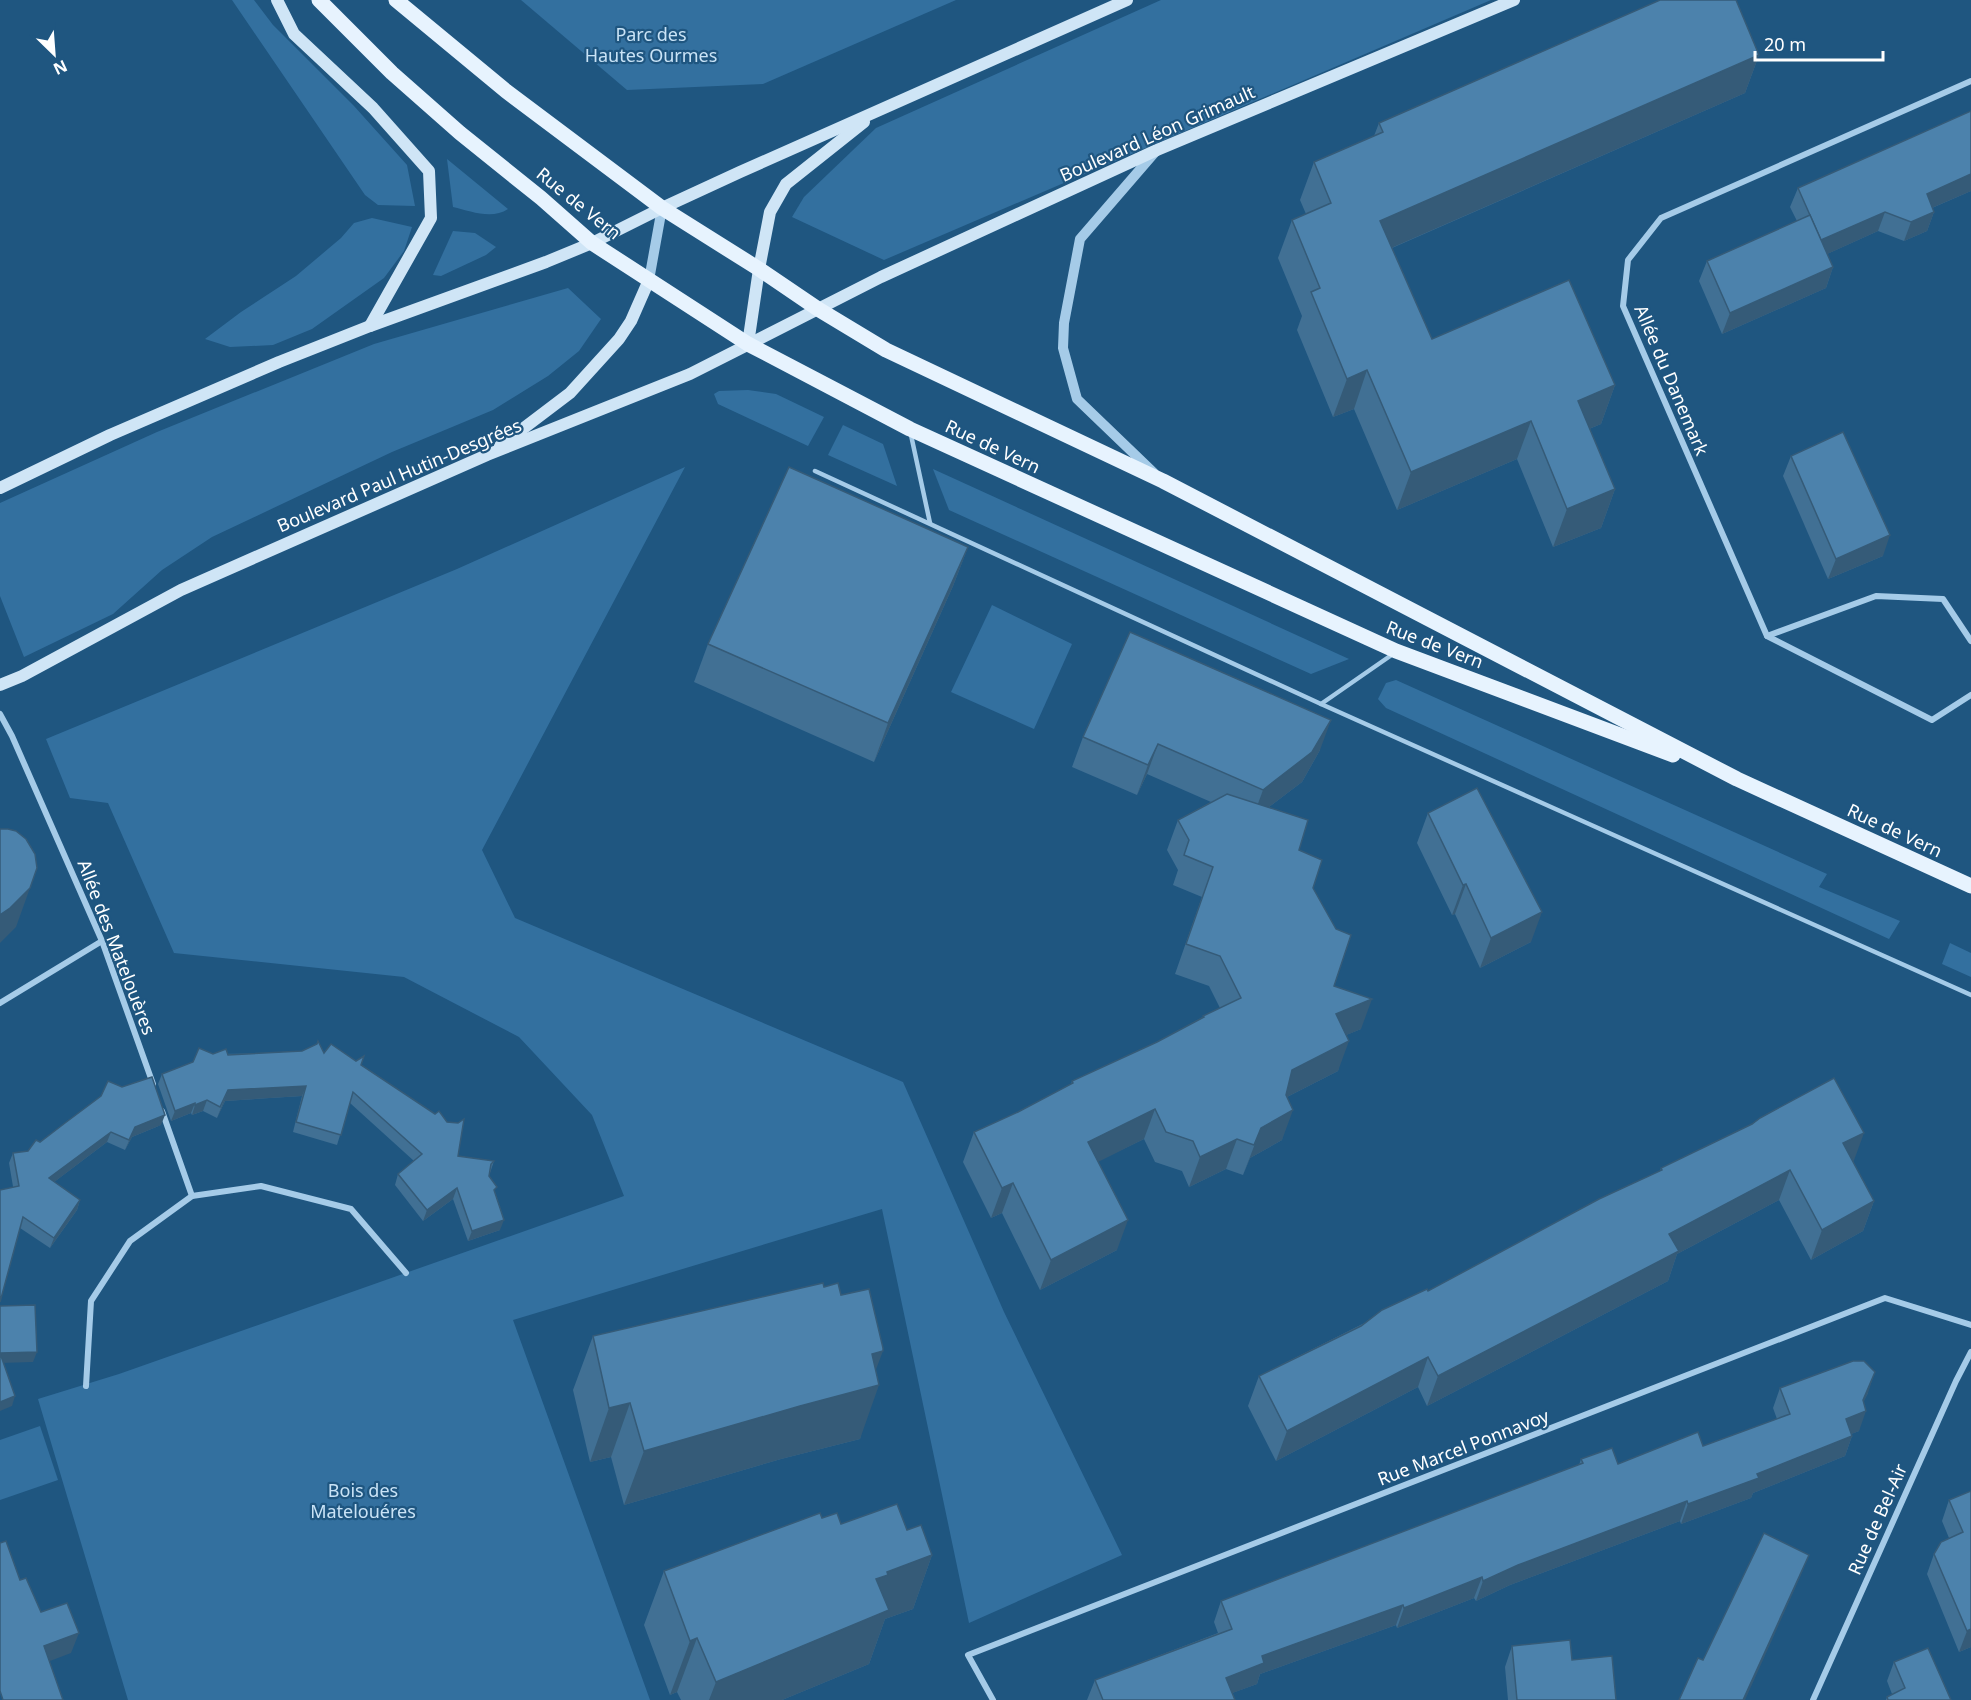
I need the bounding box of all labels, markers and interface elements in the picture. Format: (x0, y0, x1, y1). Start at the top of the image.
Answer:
park label: Parc des Hautes Ourmes (585, 22, 717, 67)
north arrow (24, 24, 84, 84)
scale bar (1755, 24, 1882, 62)
text: 20 m (1764, 32, 1806, 56)
text: N (50, 55, 71, 80)
street label: Boulevard Léon Grimault (1056, 79, 1259, 187)
street label: Rue de Vern (532, 162, 626, 244)
street label: Allée du Danemark (1629, 301, 1715, 459)
street label: Boulevard Paul Hutin-Desgrées (273, 413, 525, 537)
street label: Rue de Vern (942, 414, 1044, 478)
street label: Rue de Vern (1383, 614, 1487, 674)
street label: Rue de Vern (1844, 798, 1946, 862)
street label: Allée des Matelouères (72, 856, 162, 1038)
street label: Rue Marcel Ponnavoy (1374, 1403, 1553, 1491)
street label: Rue de Bel-Air (1842, 1459, 1912, 1578)
park label: Bois des Matelouéres (310, 1478, 416, 1523)

